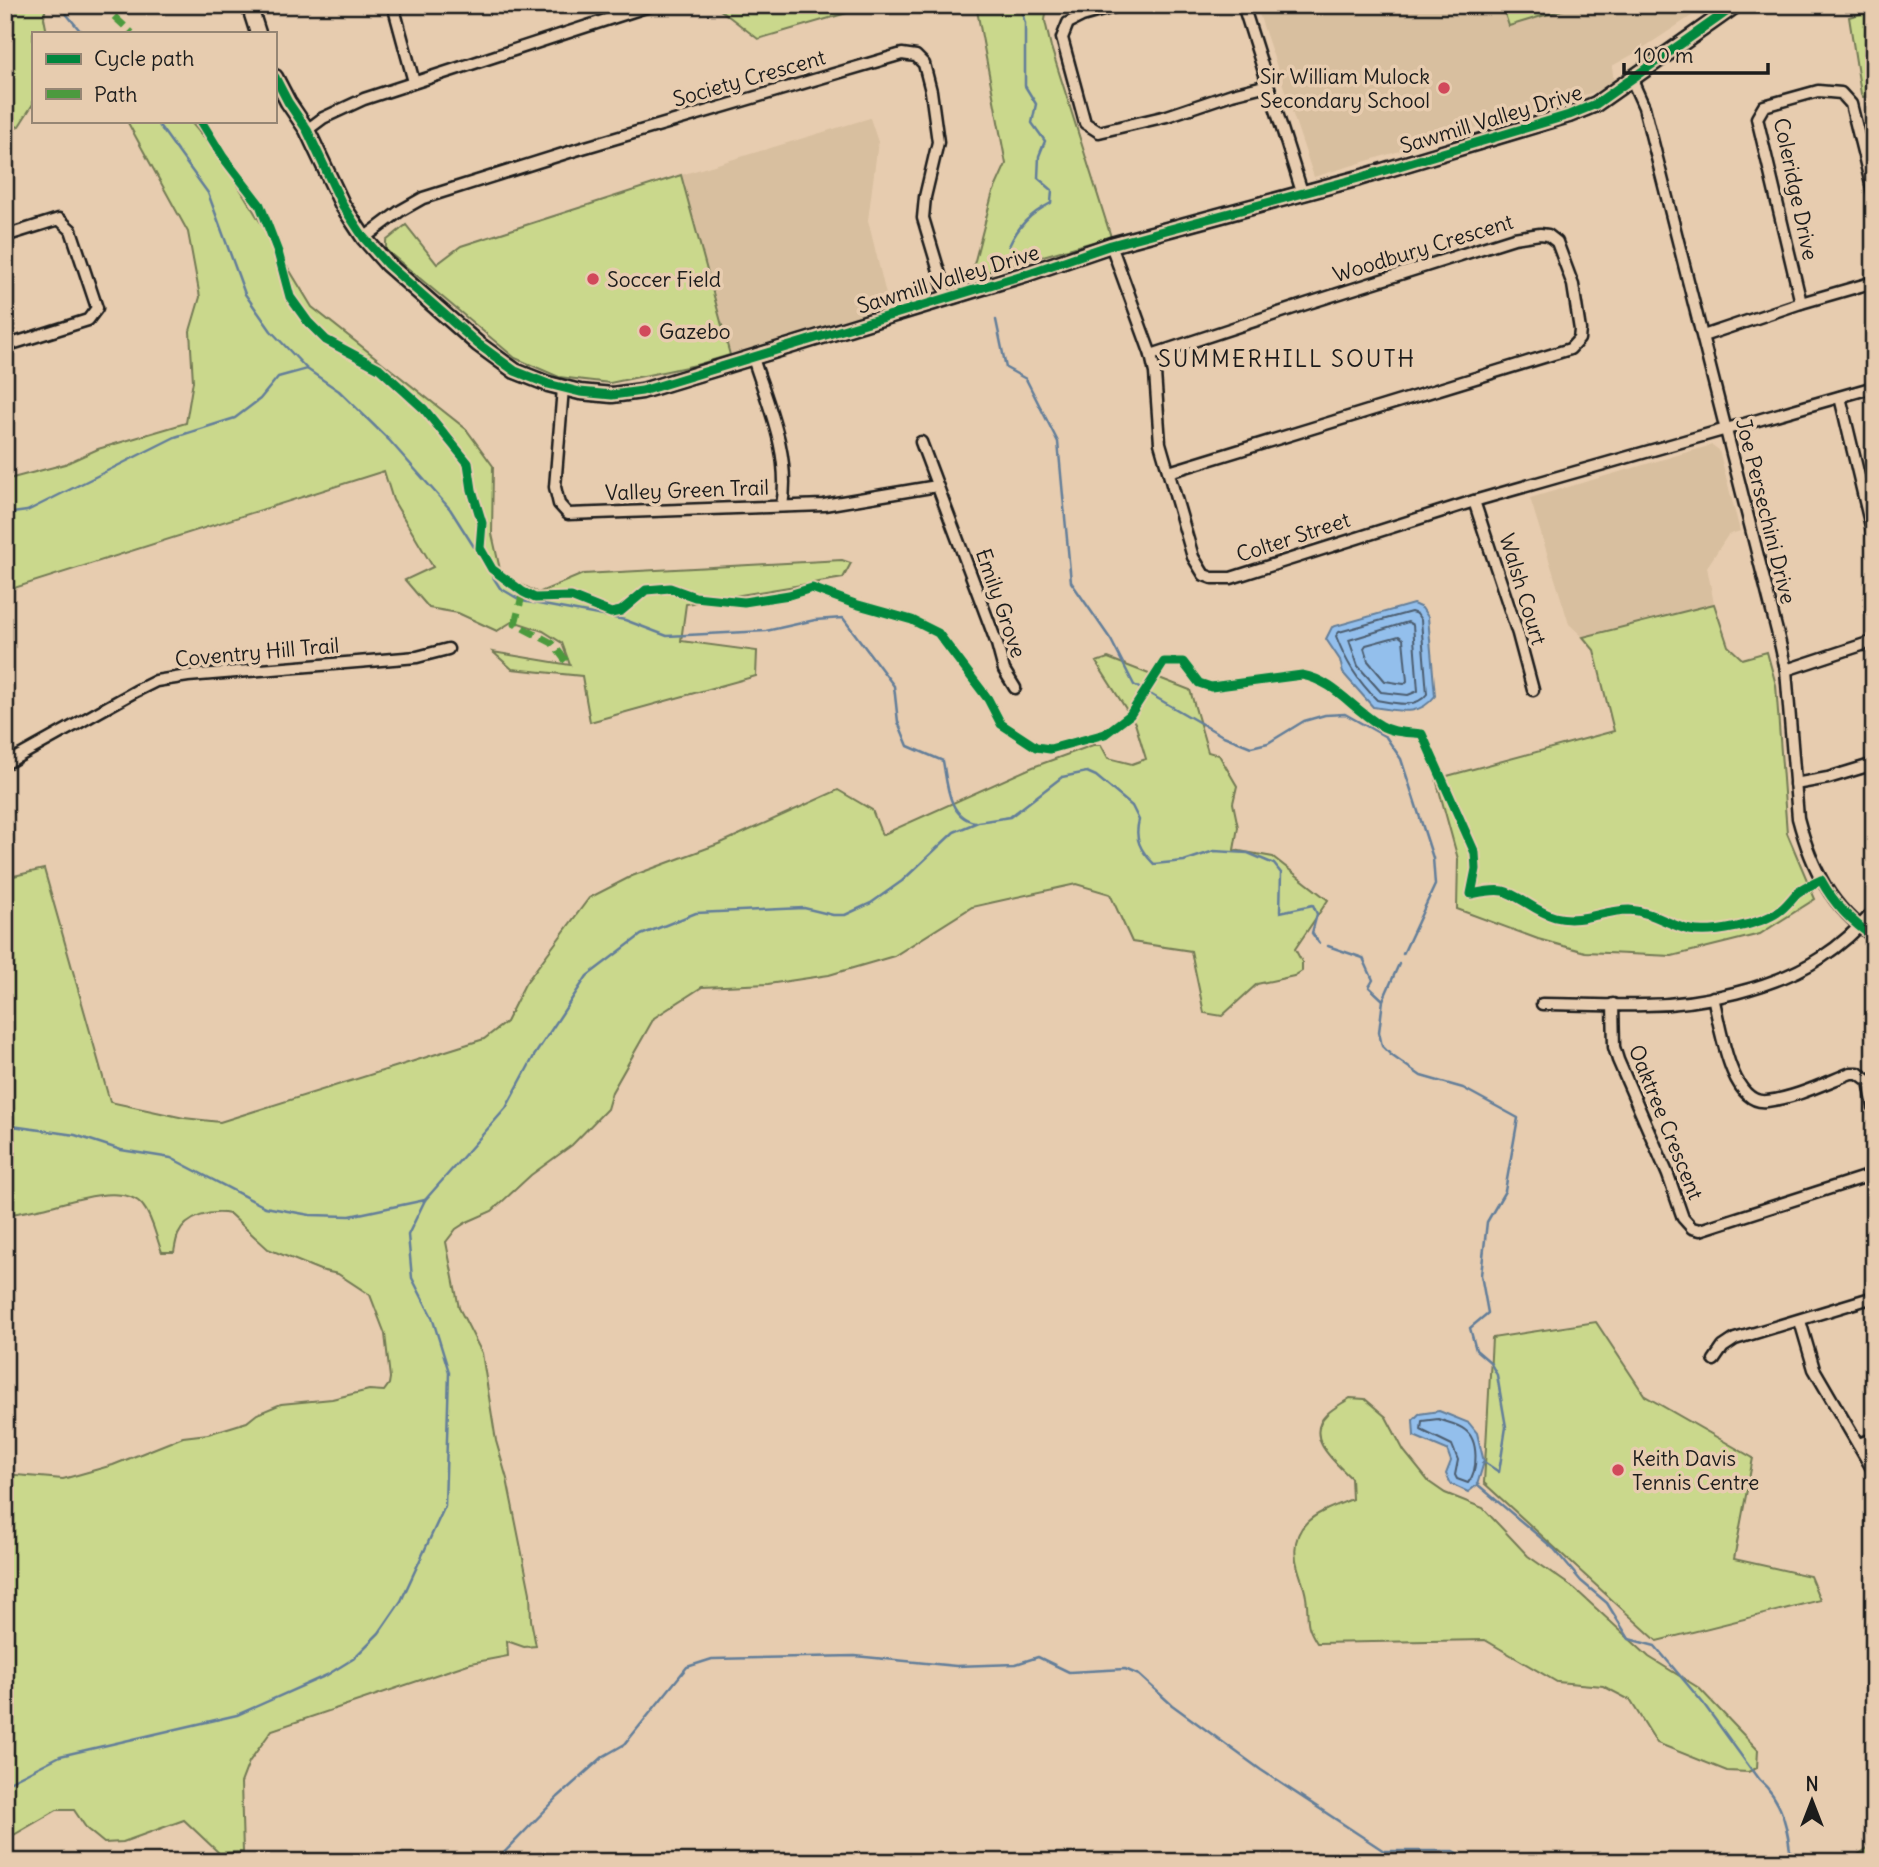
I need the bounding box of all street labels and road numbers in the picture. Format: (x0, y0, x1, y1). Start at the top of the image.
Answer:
street label: Society Crescent (670, 43, 828, 113)
street label: Sawmill Valley Drive (1397, 78, 1585, 160)
street label: Coleridge Drive (1768, 115, 1824, 263)
street label: Woodbury Crescent (1330, 208, 1516, 288)
street label: Sawmill Valley Drive (854, 238, 1042, 320)
street label: Joe Persechini Drive (1730, 415, 1802, 607)
street label: Valley Green Trail (605, 474, 769, 506)
street label: Colter Street (1233, 506, 1353, 568)
street label: Walsh Court (1493, 530, 1553, 648)
street label: Emily Grove (970, 545, 1032, 661)
street label: Coventry Hill Trail (174, 631, 340, 673)
street label: Oaktree Crescent (1623, 1041, 1709, 1203)

